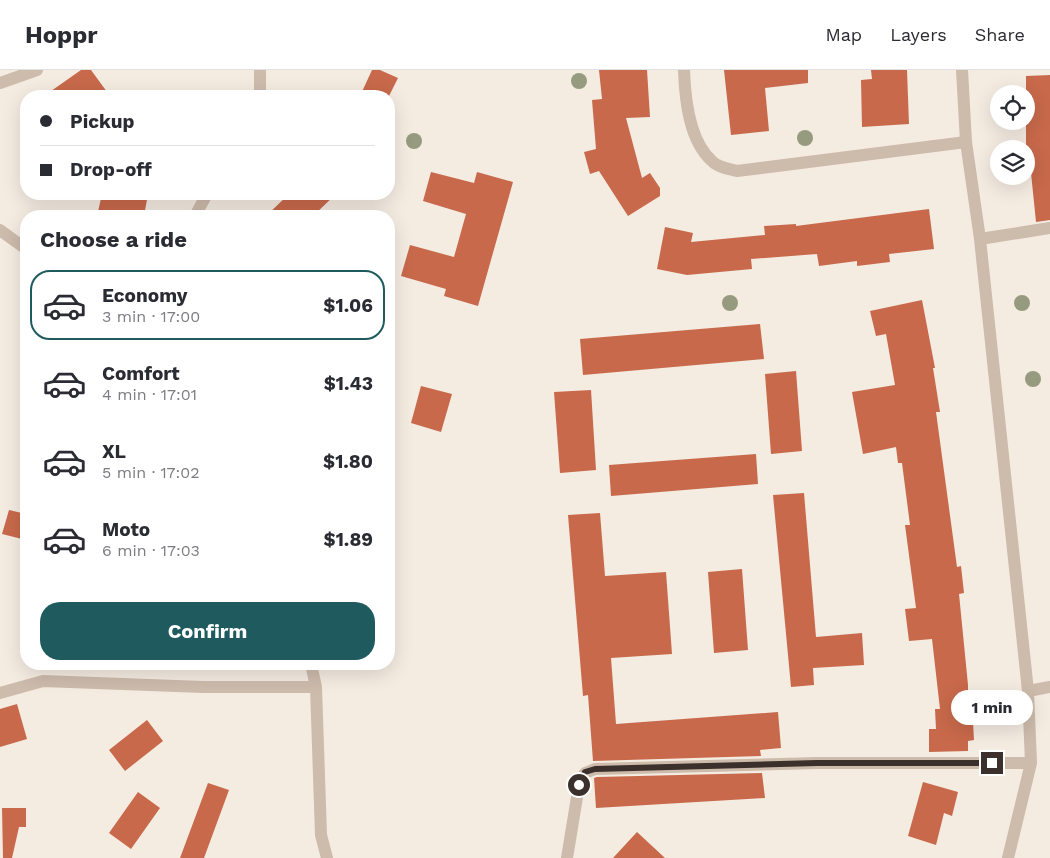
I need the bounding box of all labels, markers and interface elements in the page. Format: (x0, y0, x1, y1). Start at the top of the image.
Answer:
text: Hoppr (25, 21, 98, 49)
text: Map (825, 24, 862, 45)
text: Layers (890, 24, 947, 45)
text: Share (975, 24, 1025, 45)
map controls (990, 85, 1035, 185)
button: locate (990, 85, 1035, 130)
text: Pickup (70, 110, 134, 133)
button: layers (990, 140, 1035, 185)
text: Drop-off (70, 158, 152, 181)
text: Choose a ride (40, 227, 187, 252)
icon: car (42, 283, 87, 328)
text: Economy (102, 284, 187, 307)
text: $1.06 (323, 294, 373, 317)
text: 3 min · 17:00 (102, 307, 200, 326)
icon: car (42, 361, 87, 406)
text: Comfort (102, 362, 180, 385)
text: $1.43 (324, 372, 373, 395)
text: 4 min · 17:01 (102, 385, 197, 404)
icon: car (42, 439, 87, 484)
text: XL (102, 440, 126, 463)
text: $1.80 (323, 450, 373, 473)
text: 5 min · 17:02 (102, 463, 200, 482)
icon: car (42, 517, 87, 562)
text: Moto (102, 518, 150, 541)
text: $1.89 (324, 528, 373, 551)
text: 6 min · 17:03 (102, 541, 200, 560)
button: Confirm (40, 602, 375, 660)
callout: 1 min (951, 690, 1033, 726)
text: 1 min (971, 698, 1013, 717)
route end (981, 752, 1003, 774)
route start (568, 774, 590, 796)

